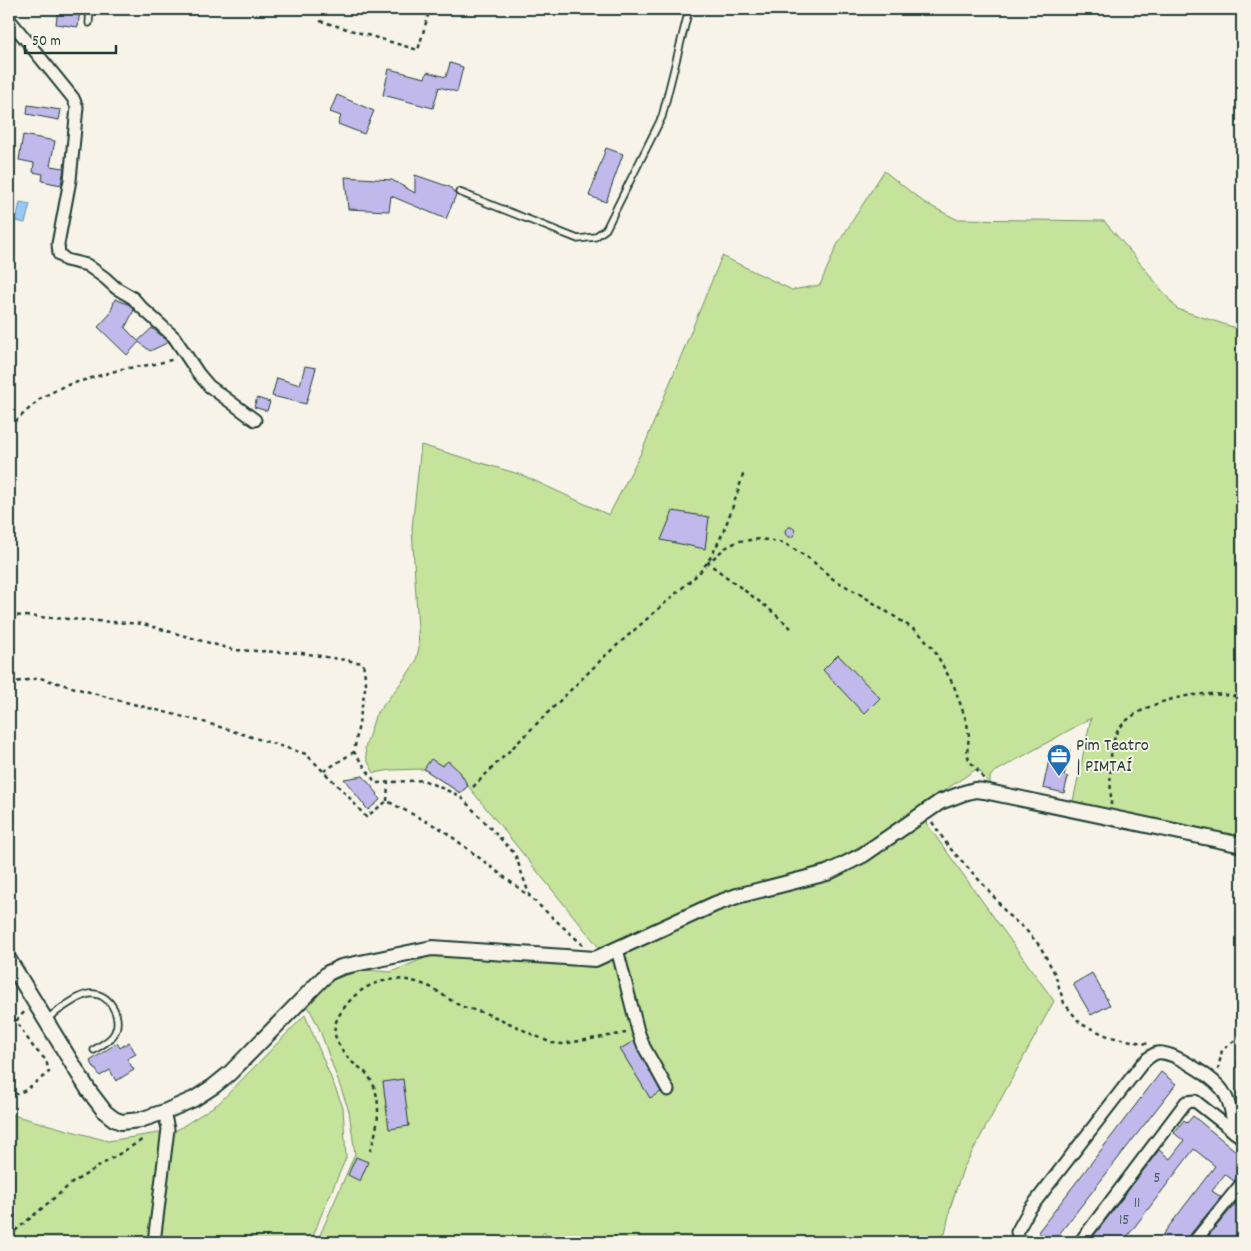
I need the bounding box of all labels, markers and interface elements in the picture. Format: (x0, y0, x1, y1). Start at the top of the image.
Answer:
scale bar (25, 22, 116, 54)
text: 50 m (32, 31, 61, 53)
place label: Pim Teatro | PIMTAÍ (1076, 734, 1149, 780)
office icon: Pim Teatro | PIMTAÍ (1046, 743, 1072, 777)
house number: 5 (1154, 1168, 1161, 1190)
house number: 11 (1134, 1193, 1140, 1215)
house number: 15 (1119, 1210, 1129, 1232)

